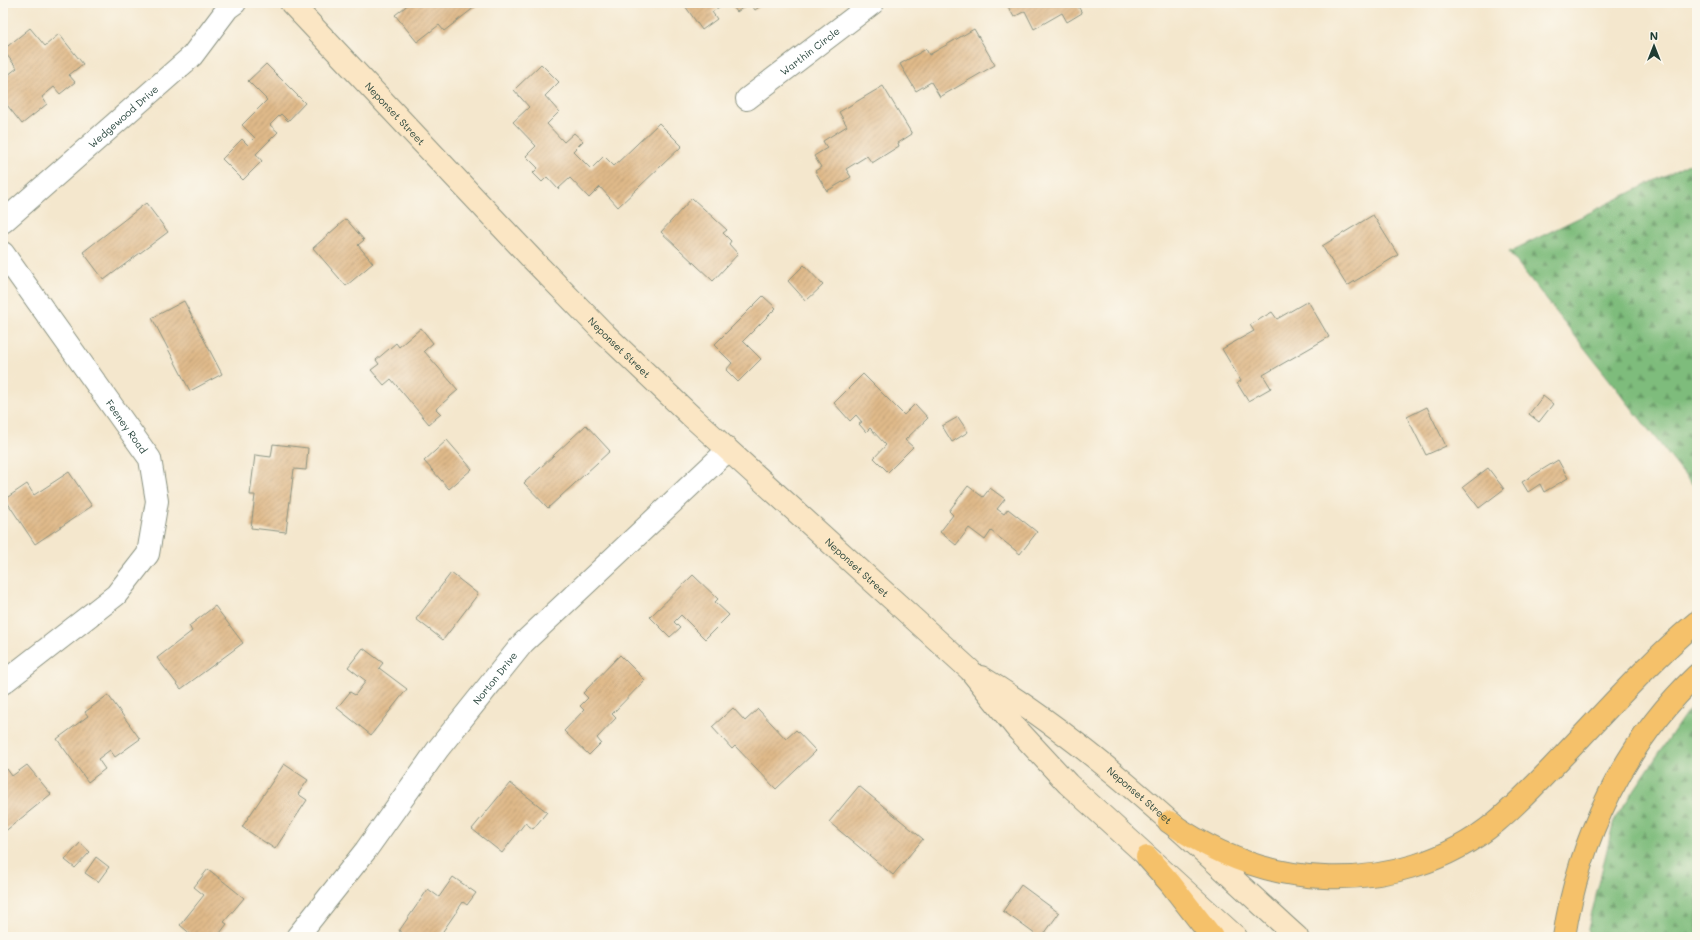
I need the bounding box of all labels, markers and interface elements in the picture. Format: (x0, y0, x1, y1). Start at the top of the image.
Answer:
street label: Warthin Circle (777, 24, 843, 78)
north arrow (1634, 26, 1674, 66)
text: N (1650, 28, 1658, 43)
street label: Neponset Street (362, 79, 428, 148)
street label: Wedgewood Drive (85, 82, 161, 151)
street label: Neponset Street (585, 314, 654, 381)
street label: Feeney Road (103, 397, 151, 456)
street label: Neponset Street (822, 535, 892, 600)
street label: Norton Drive (469, 649, 520, 707)
street label: Neponset Street (1104, 763, 1175, 827)

